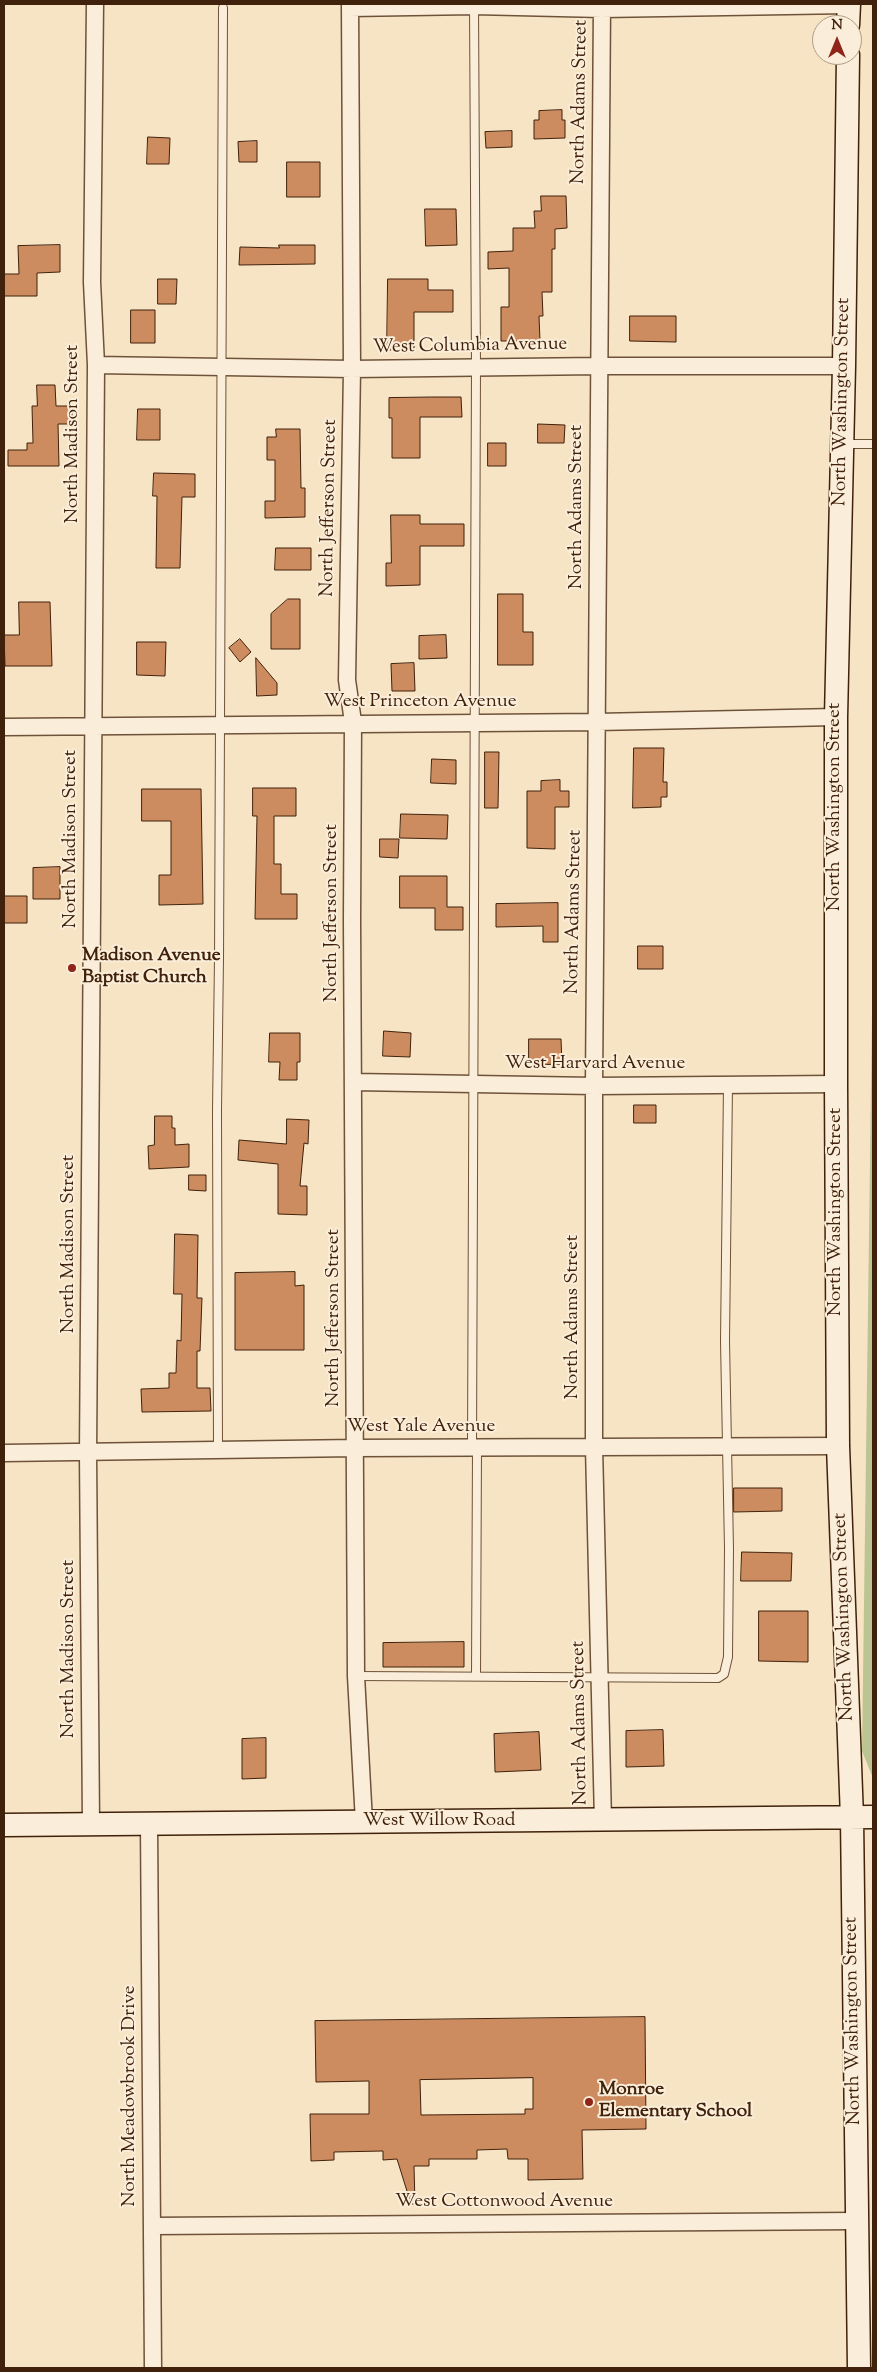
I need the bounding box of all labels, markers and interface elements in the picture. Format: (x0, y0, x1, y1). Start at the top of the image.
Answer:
north arrow (812, 15, 862, 65)
text: N (831, 16, 843, 36)
street label: North Adams Street (568, 20, 594, 184)
street label: North Washington Street (830, 298, 856, 506)
street label: West Columbia Avenue (372, 334, 568, 360)
street label: North Madison Street (63, 345, 85, 523)
street label: North Jefferson Street (317, 419, 343, 597)
street label: North Adams Street (567, 425, 589, 589)
street label: West Princeton Avenue (323, 692, 517, 714)
street label: North Washington Street (825, 703, 847, 911)
street label: North Madison Street (61, 750, 83, 928)
street label: North Jefferson Street (322, 824, 344, 1002)
street label: North Adams Street (562, 830, 588, 994)
place label: Madison Avenue Baptist Church (82, 946, 221, 990)
marker: Madison Avenue Baptist Church (66, 962, 78, 974)
street label: West Harvard Avenue (505, 1054, 685, 1076)
street label: North Washington Street (826, 1108, 848, 1316)
street label: North Madison Street (59, 1155, 81, 1333)
street label: North Jefferson Street (324, 1229, 346, 1407)
street label: North Adams Street (563, 1235, 585, 1399)
street label: West Yale Avenue (347, 1417, 495, 1439)
street label: North Washington Street (830, 1512, 860, 1722)
street label: North Madison Street (59, 1560, 81, 1738)
street label: North Adams Street (568, 1641, 594, 1805)
street label: West Willow Road (363, 1811, 515, 1833)
street label: North Washington Street (841, 1917, 867, 2125)
street label: North Meadowbrook Drive (120, 1985, 142, 2207)
place label: Monroe Elementary School (599, 2080, 752, 2124)
marker: Monroe Elementary School (583, 2096, 595, 2108)
street label: West Cottonwood Avenue (395, 2192, 613, 2214)

